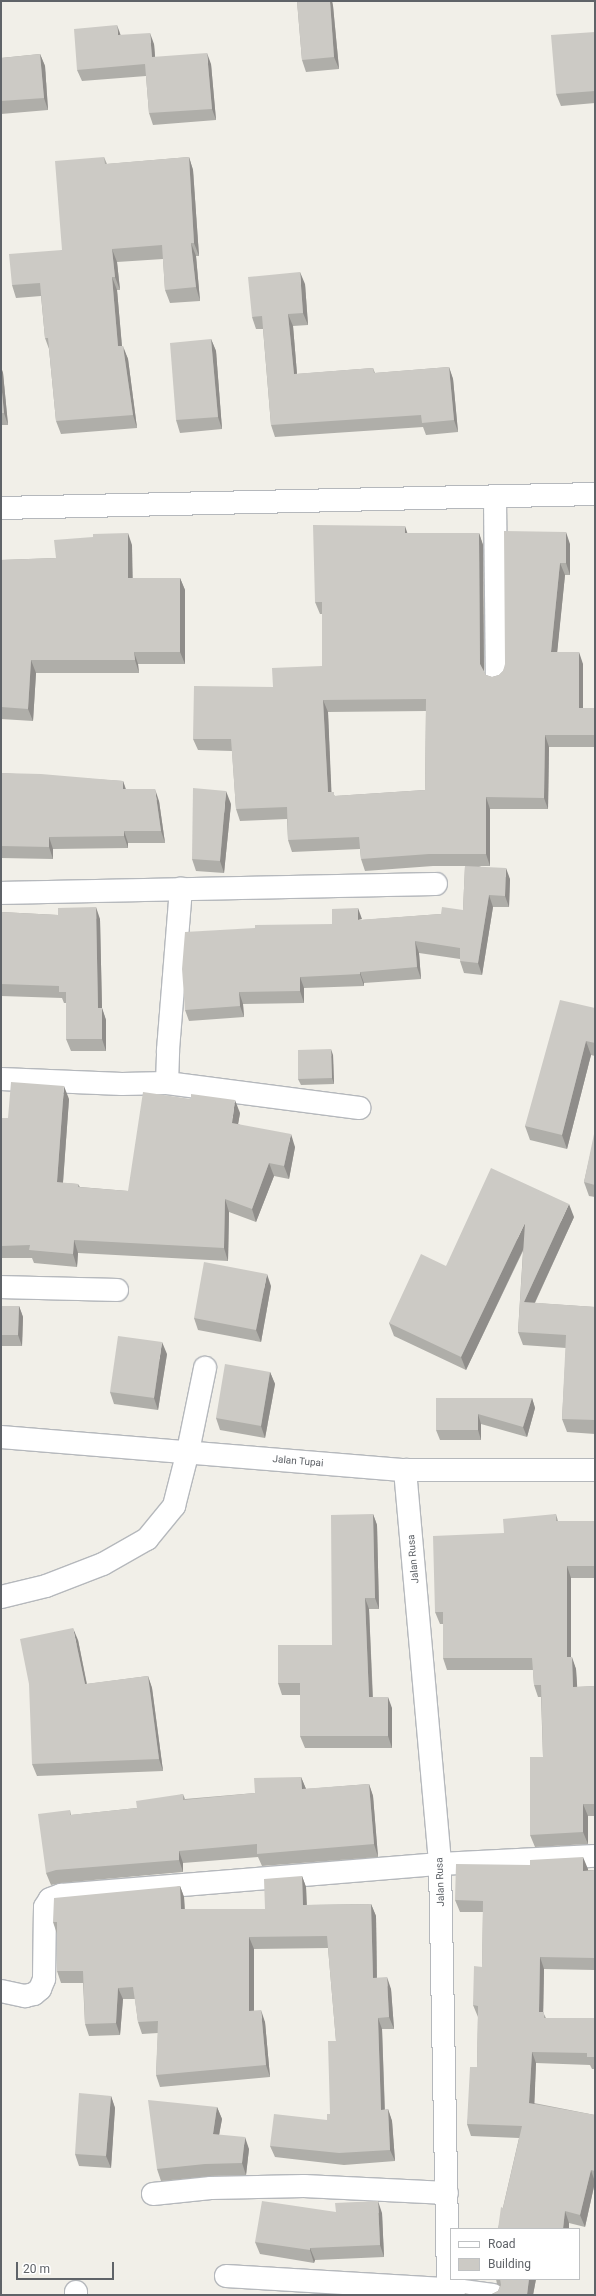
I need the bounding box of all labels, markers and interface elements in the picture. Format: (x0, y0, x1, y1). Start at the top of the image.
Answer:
street label: Jalan Tupai (272, 1453, 324, 1469)
street label: Jalan Rusa (405, 1534, 421, 1584)
street label: Jalan Rusa (433, 1857, 447, 1907)
legend (450, 2228, 580, 2280)
text: Road (488, 2237, 516, 2251)
scale bar (18, 2254, 116, 2280)
text: Building (488, 2257, 531, 2271)
text: 20 m (23, 2262, 50, 2276)

